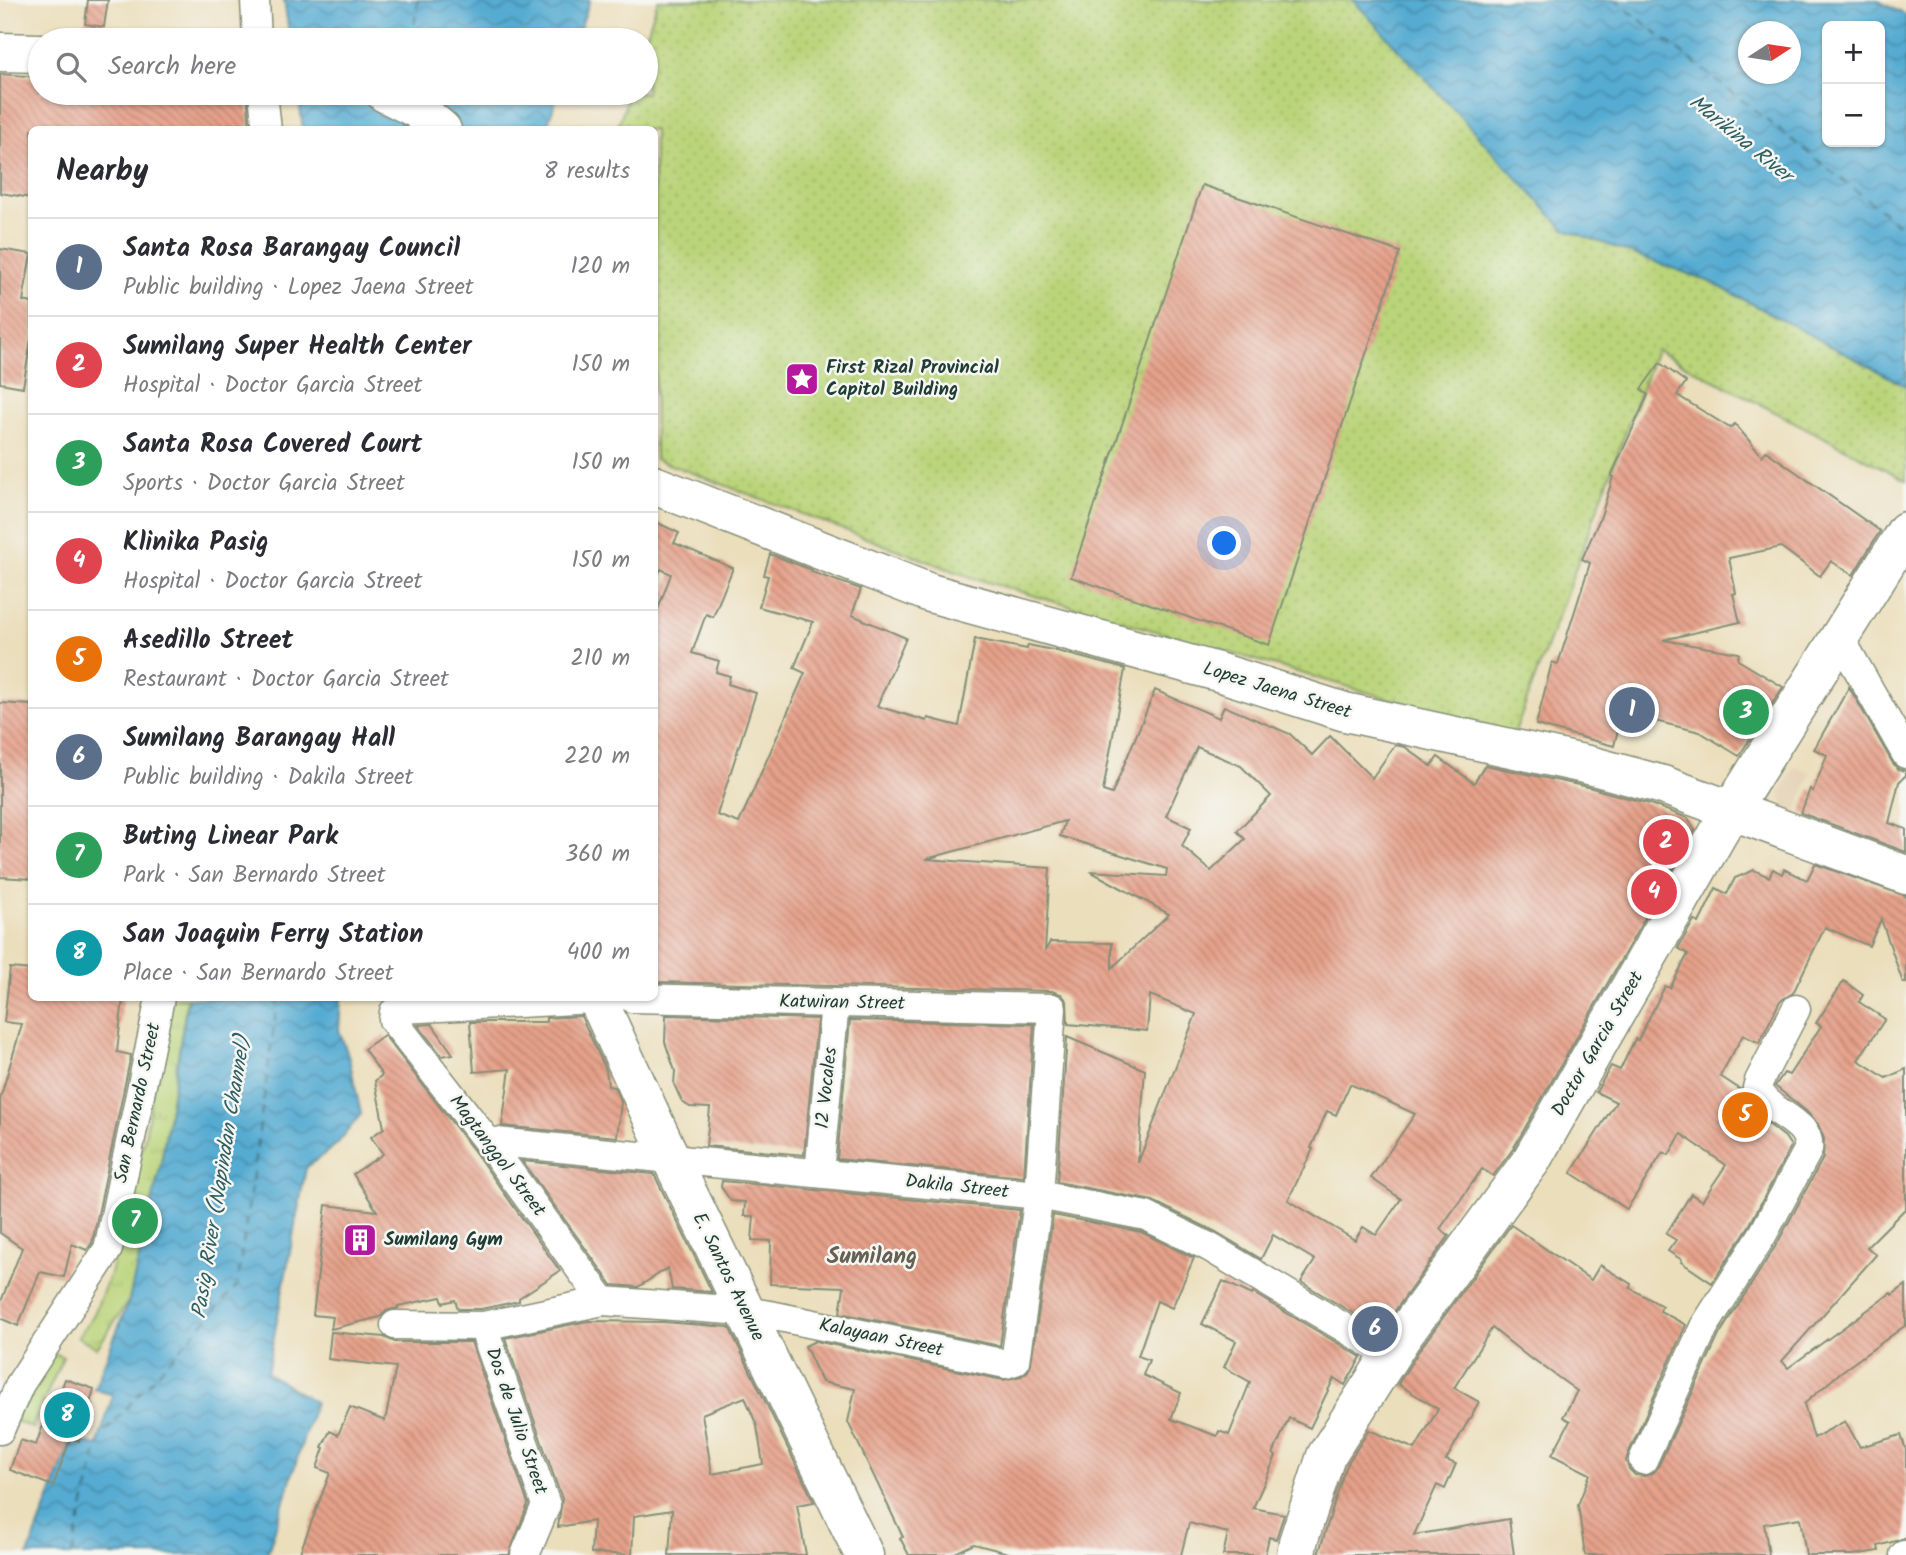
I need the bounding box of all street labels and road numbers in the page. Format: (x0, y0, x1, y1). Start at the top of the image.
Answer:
street label: Lopez Jaena Street (1199, 654, 1356, 728)
street label: Doctor Garcia Street (1544, 965, 1652, 1122)
street label: Katwiran Street (779, 987, 906, 1019)
street label: San Bernardo Street (106, 1020, 170, 1186)
street label: 12 Vocales (808, 1046, 846, 1130)
street label: Magtanggol Street (441, 1088, 553, 1224)
street label: Dakila Street (904, 1167, 1011, 1207)
street label: E. Santos Avenue (684, 1208, 772, 1347)
street label: Kalayaan Street (816, 1310, 947, 1366)
street label: Dos de Julio Street (477, 1343, 555, 1499)

